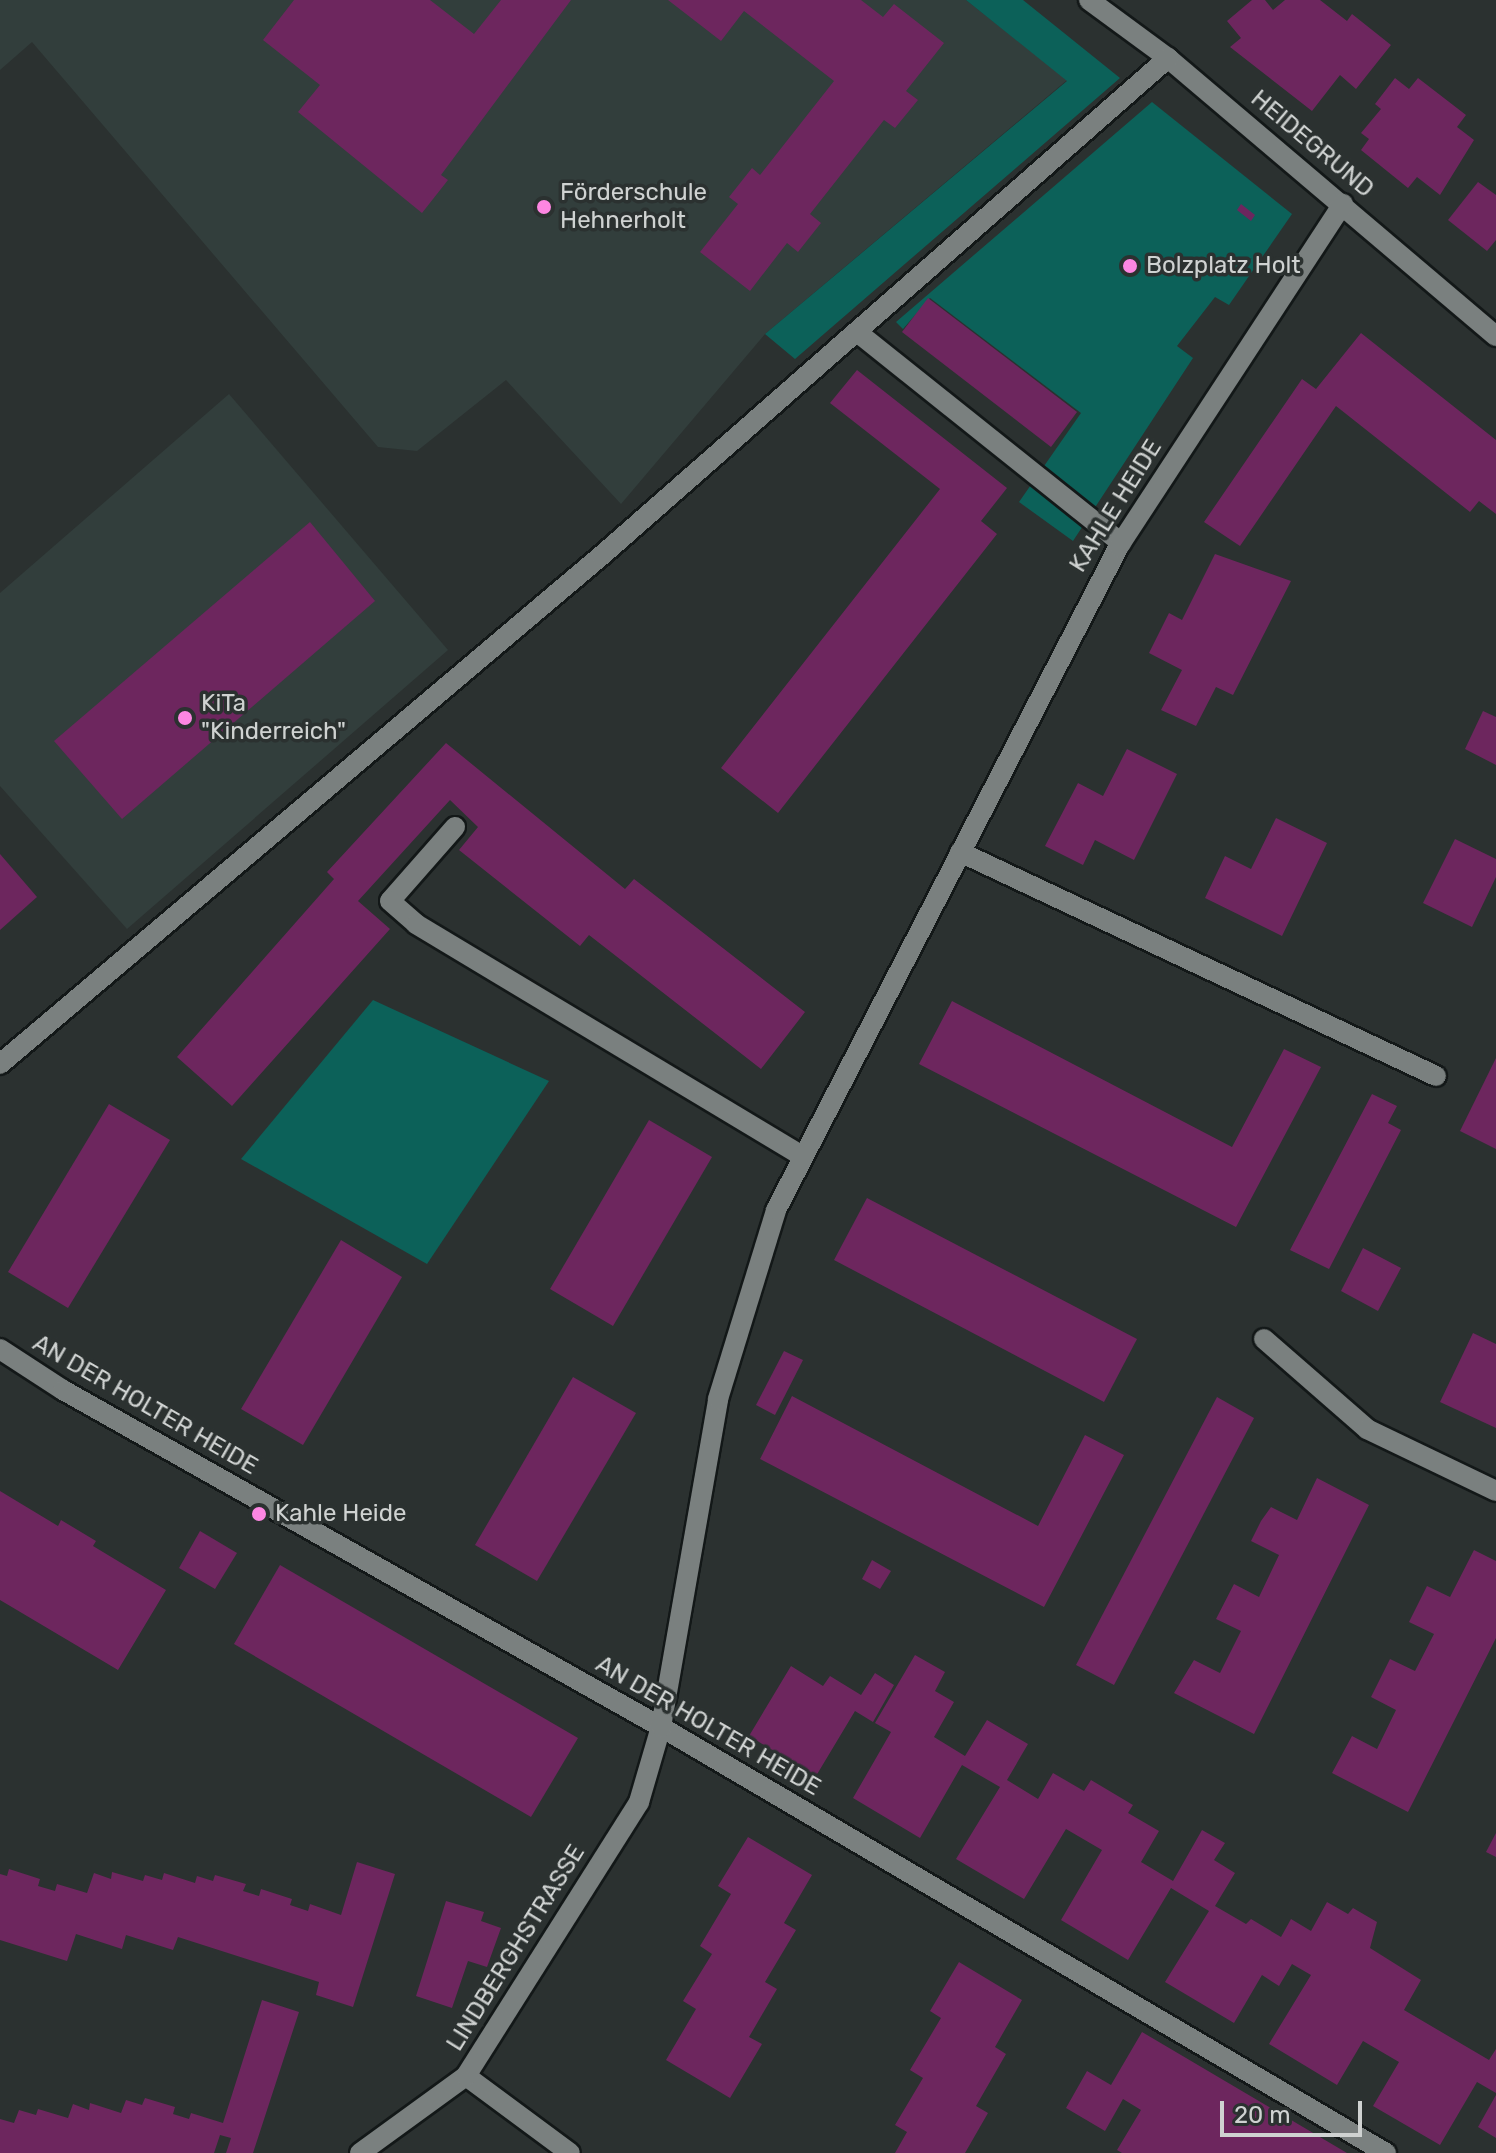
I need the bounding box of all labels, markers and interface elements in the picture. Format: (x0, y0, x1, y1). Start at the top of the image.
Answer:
street label: HEIDEGRUND (1245, 84, 1379, 204)
place label: Förderschule Hehnerholt (560, 179, 707, 235)
marker: Förderschule Hehnerholt (535, 198, 553, 216)
place label: Bolzplatz Holt (1146, 252, 1301, 280)
marker: Bolzplatz Holt (1121, 257, 1139, 275)
street label: KAHLE HEIDE (1064, 434, 1168, 578)
place label: KiTa "Kinderreich" (201, 690, 346, 746)
marker: KiTa "Kinderreich" (176, 709, 194, 727)
street label: AN DER HOLTER HEIDE (28, 1329, 262, 1481)
place label: Kahle Heide (275, 1500, 406, 1528)
marker: Kahle Heide (250, 1505, 268, 1523)
street label: AN DER HOLTER HEIDE (591, 1650, 825, 1802)
street label: LINDBERGHSTRASSE (441, 1840, 591, 2056)
scale bar (1224, 2085, 1366, 2135)
text: 20 m (1234, 2101, 1291, 2129)

